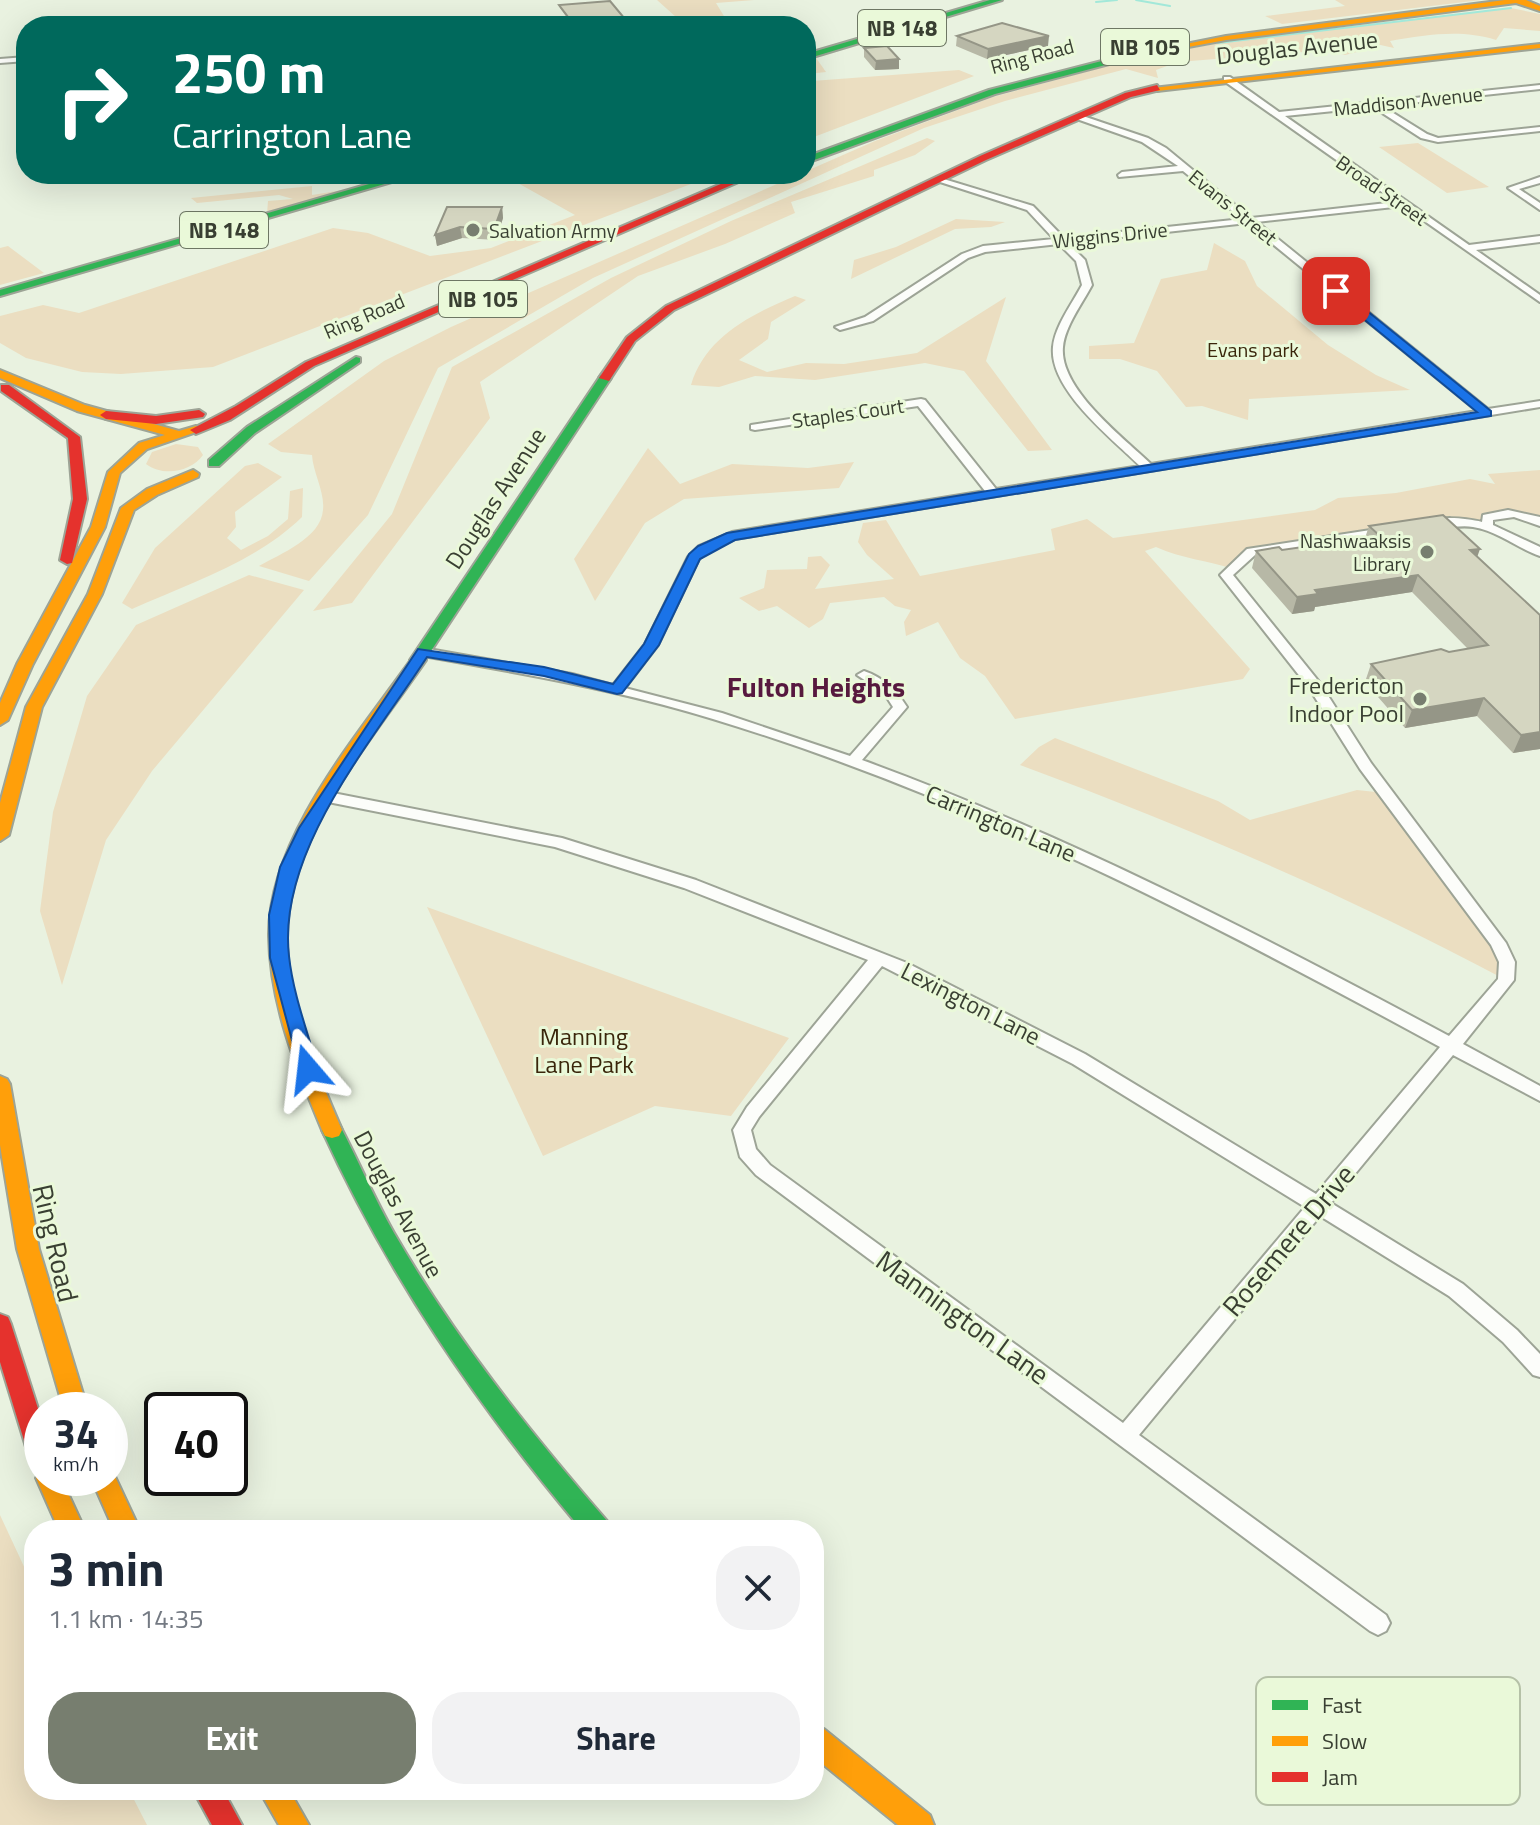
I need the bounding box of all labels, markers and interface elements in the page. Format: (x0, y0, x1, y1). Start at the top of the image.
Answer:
road number: NB 148 (858, 10, 946, 46)
street label: Douglas Avenue (1214, 21, 1380, 73)
road number: NB 105 (1101, 29, 1189, 65)
text: 250 m (172, 30, 325, 115)
street label: Ring Road (987, 30, 1077, 82)
icon: right (40, 48, 144, 152)
street label: Maddison Avenue (1332, 78, 1484, 124)
text: Carrington Lane (172, 107, 412, 162)
street label: Broad Street (1330, 147, 1434, 233)
street label: Evans Street (1182, 161, 1284, 253)
road number: NB 148 (180, 212, 268, 248)
street label: Wiggins Drive (1051, 214, 1169, 256)
place label: Salvation Army (489, 215, 616, 246)
marker: Salvation Army (464, 221, 482, 239)
pin (1302, 257, 1370, 325)
icon: arrive (1314, 269, 1358, 313)
road number: NB 105 (439, 281, 527, 317)
street label: Ring Road (319, 285, 409, 347)
park label: Evans park (1207, 334, 1299, 365)
street label: Staples Court (790, 390, 906, 436)
street label: Douglas Avenue (436, 420, 554, 576)
place label: Nashwaaksis Library (1300, 525, 1411, 579)
marker: Nashwaaksis Library (1418, 543, 1436, 561)
district label: Fulton Heights (727, 665, 905, 708)
place label: Fredericton Indoor Pool (1289, 667, 1404, 731)
marker: Fredericton Indoor Pool (1411, 690, 1429, 708)
street label: Carrington Lane (920, 775, 1082, 871)
street label: Lexington Lane (895, 952, 1047, 1054)
park label: Manning Lane Park (534, 1018, 634, 1082)
position arrow (266, 1027, 350, 1111)
street label: Douglas Avenue (345, 1124, 453, 1284)
street label: Rosemere Drive (1211, 1154, 1365, 1326)
street label: Ring Road (22, 1180, 90, 1306)
street label: Mannington Lane (867, 1239, 1059, 1395)
speed limit sign: 40 (144, 1392, 248, 1496)
text: 34 (54, 1403, 98, 1464)
text: km/h (53, 1448, 99, 1479)
text: 3 min (48, 1532, 165, 1605)
button: close (716, 1546, 800, 1630)
text: 1.1 km · 14:35 (48, 1599, 204, 1638)
legend (1256, 1677, 1520, 1805)
text: Fast (1322, 1688, 1362, 1722)
button: Exit (48, 1692, 416, 1784)
button: Share (432, 1692, 800, 1784)
text: Slow (1322, 1724, 1368, 1758)
text: Jam (1322, 1760, 1358, 1794)

